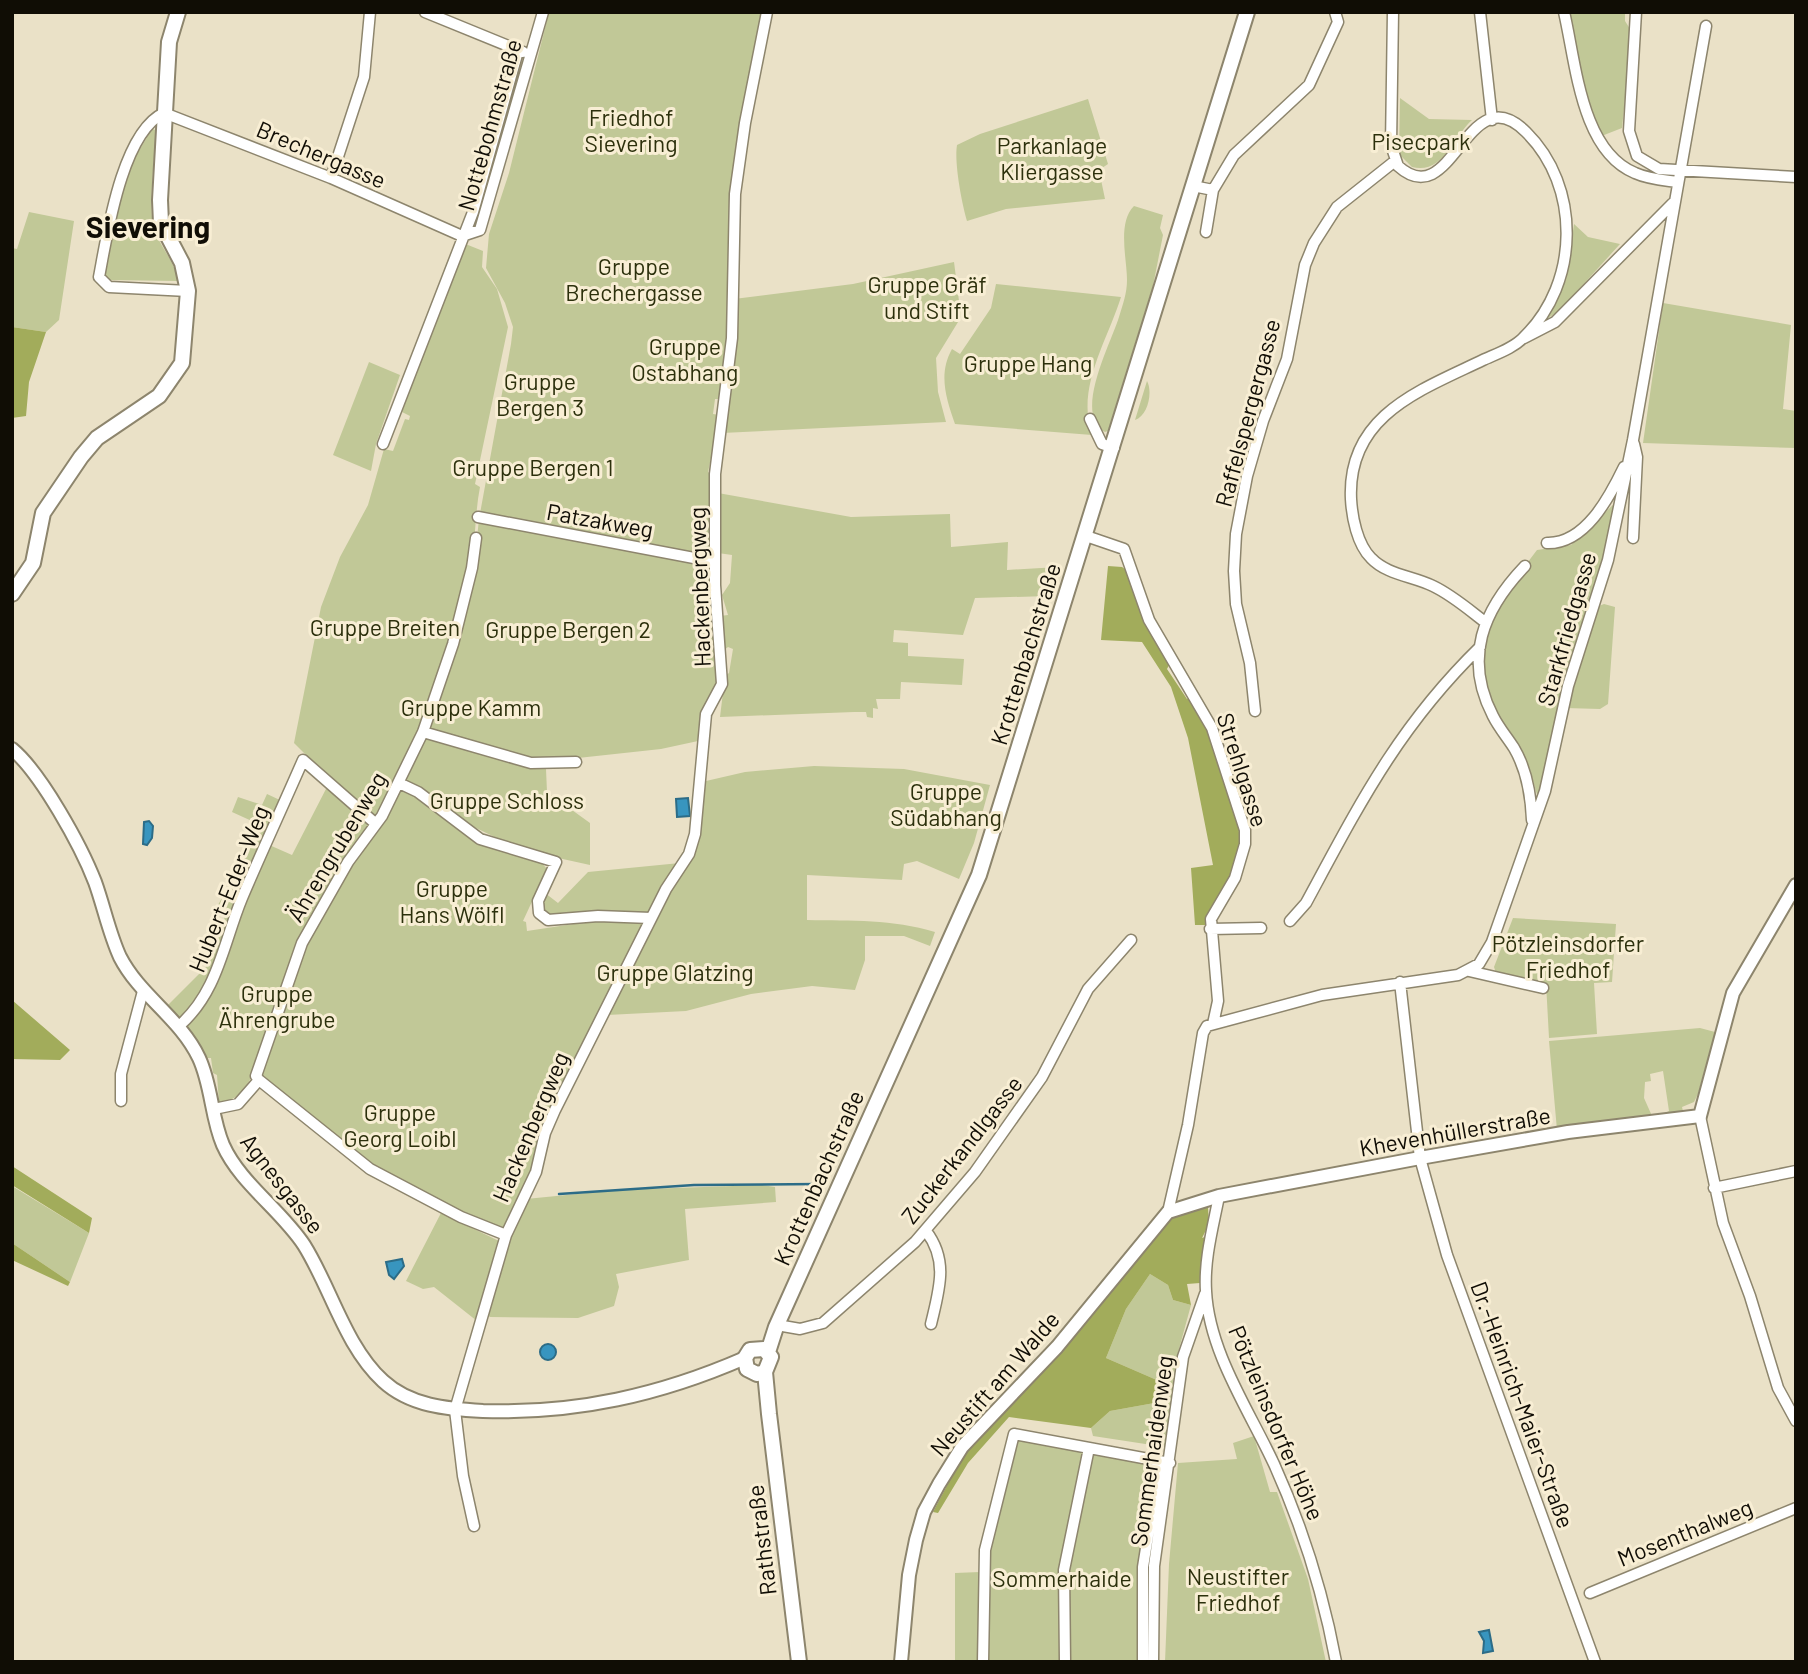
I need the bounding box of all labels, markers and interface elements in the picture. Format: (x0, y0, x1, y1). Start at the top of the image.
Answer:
street label: Nottebohmstraße (451, 36, 527, 214)
park label: Friedhof Sievering (585, 103, 678, 157)
street label: Brechergasse (253, 114, 390, 194)
park label: Pisecpark (1371, 127, 1471, 155)
park label: Parkanlage Kliergasse (997, 131, 1107, 185)
district label: Sievering (86, 208, 210, 244)
park label: Gruppe Brechergasse (565, 252, 703, 306)
park label: Gruppe Gräf und Stift (867, 270, 987, 324)
street label: Raffelspergergasse (1208, 316, 1286, 510)
park label: Gruppe Ostabhang (632, 332, 738, 386)
park label: Gruppe Hang (964, 349, 1092, 377)
park label: Gruppe Bergen 3 (496, 367, 584, 421)
park label: Gruppe Bergen 1 (452, 453, 614, 481)
street label: Patzakweg (545, 497, 656, 543)
street label: Hackenbergweg (682, 506, 716, 668)
street label: Starkfriedgasse (1531, 549, 1601, 709)
street label: Krottenbachstraße (984, 559, 1066, 748)
park label: Gruppe Breiten (310, 613, 460, 641)
park label: Gruppe Bergen 2 (485, 615, 651, 643)
park label: Gruppe Kamm (401, 693, 541, 721)
street label: Strehlgasse (1211, 709, 1275, 830)
street label: Ährengrubenweg (280, 766, 392, 927)
park label: Gruppe Südabhang (890, 777, 1002, 831)
park label: Gruppe Schloss (430, 786, 584, 814)
street label: Hubert-Eder-Weg (182, 801, 274, 976)
park label: Gruppe Hans Wölfl (399, 874, 505, 928)
park label: Pötzleinsdorfer Friedhof (1492, 929, 1645, 983)
park label: Gruppe Glatzing (596, 958, 754, 986)
park label: Gruppe Ährengrube (219, 979, 335, 1033)
street label: Hackenbergweg (486, 1047, 574, 1206)
street label: Zuckerkandlgasse (895, 1070, 1028, 1229)
street label: Krottenbachstraße (767, 1086, 869, 1270)
park label: Gruppe Georg Loibl (343, 1098, 457, 1152)
street label: Khevenhüllerstraße (1357, 1100, 1553, 1162)
street label: Agnesgasse (235, 1128, 331, 1239)
street label: Dr.-Heinrich-Maier-Straße (1465, 1278, 1581, 1532)
street label: Neustift am Walde (924, 1305, 1065, 1462)
street label: Pötzleinsdorfer Höhe (1223, 1321, 1331, 1524)
street label: Sommerhaidenweg (1124, 1354, 1178, 1548)
street label: Rathstraße (740, 1483, 782, 1597)
street label: Mosenthalweg (1613, 1492, 1756, 1572)
park label: Neustifter Friedhof (1187, 1562, 1290, 1616)
park label: Sommerhaide (992, 1564, 1132, 1592)

